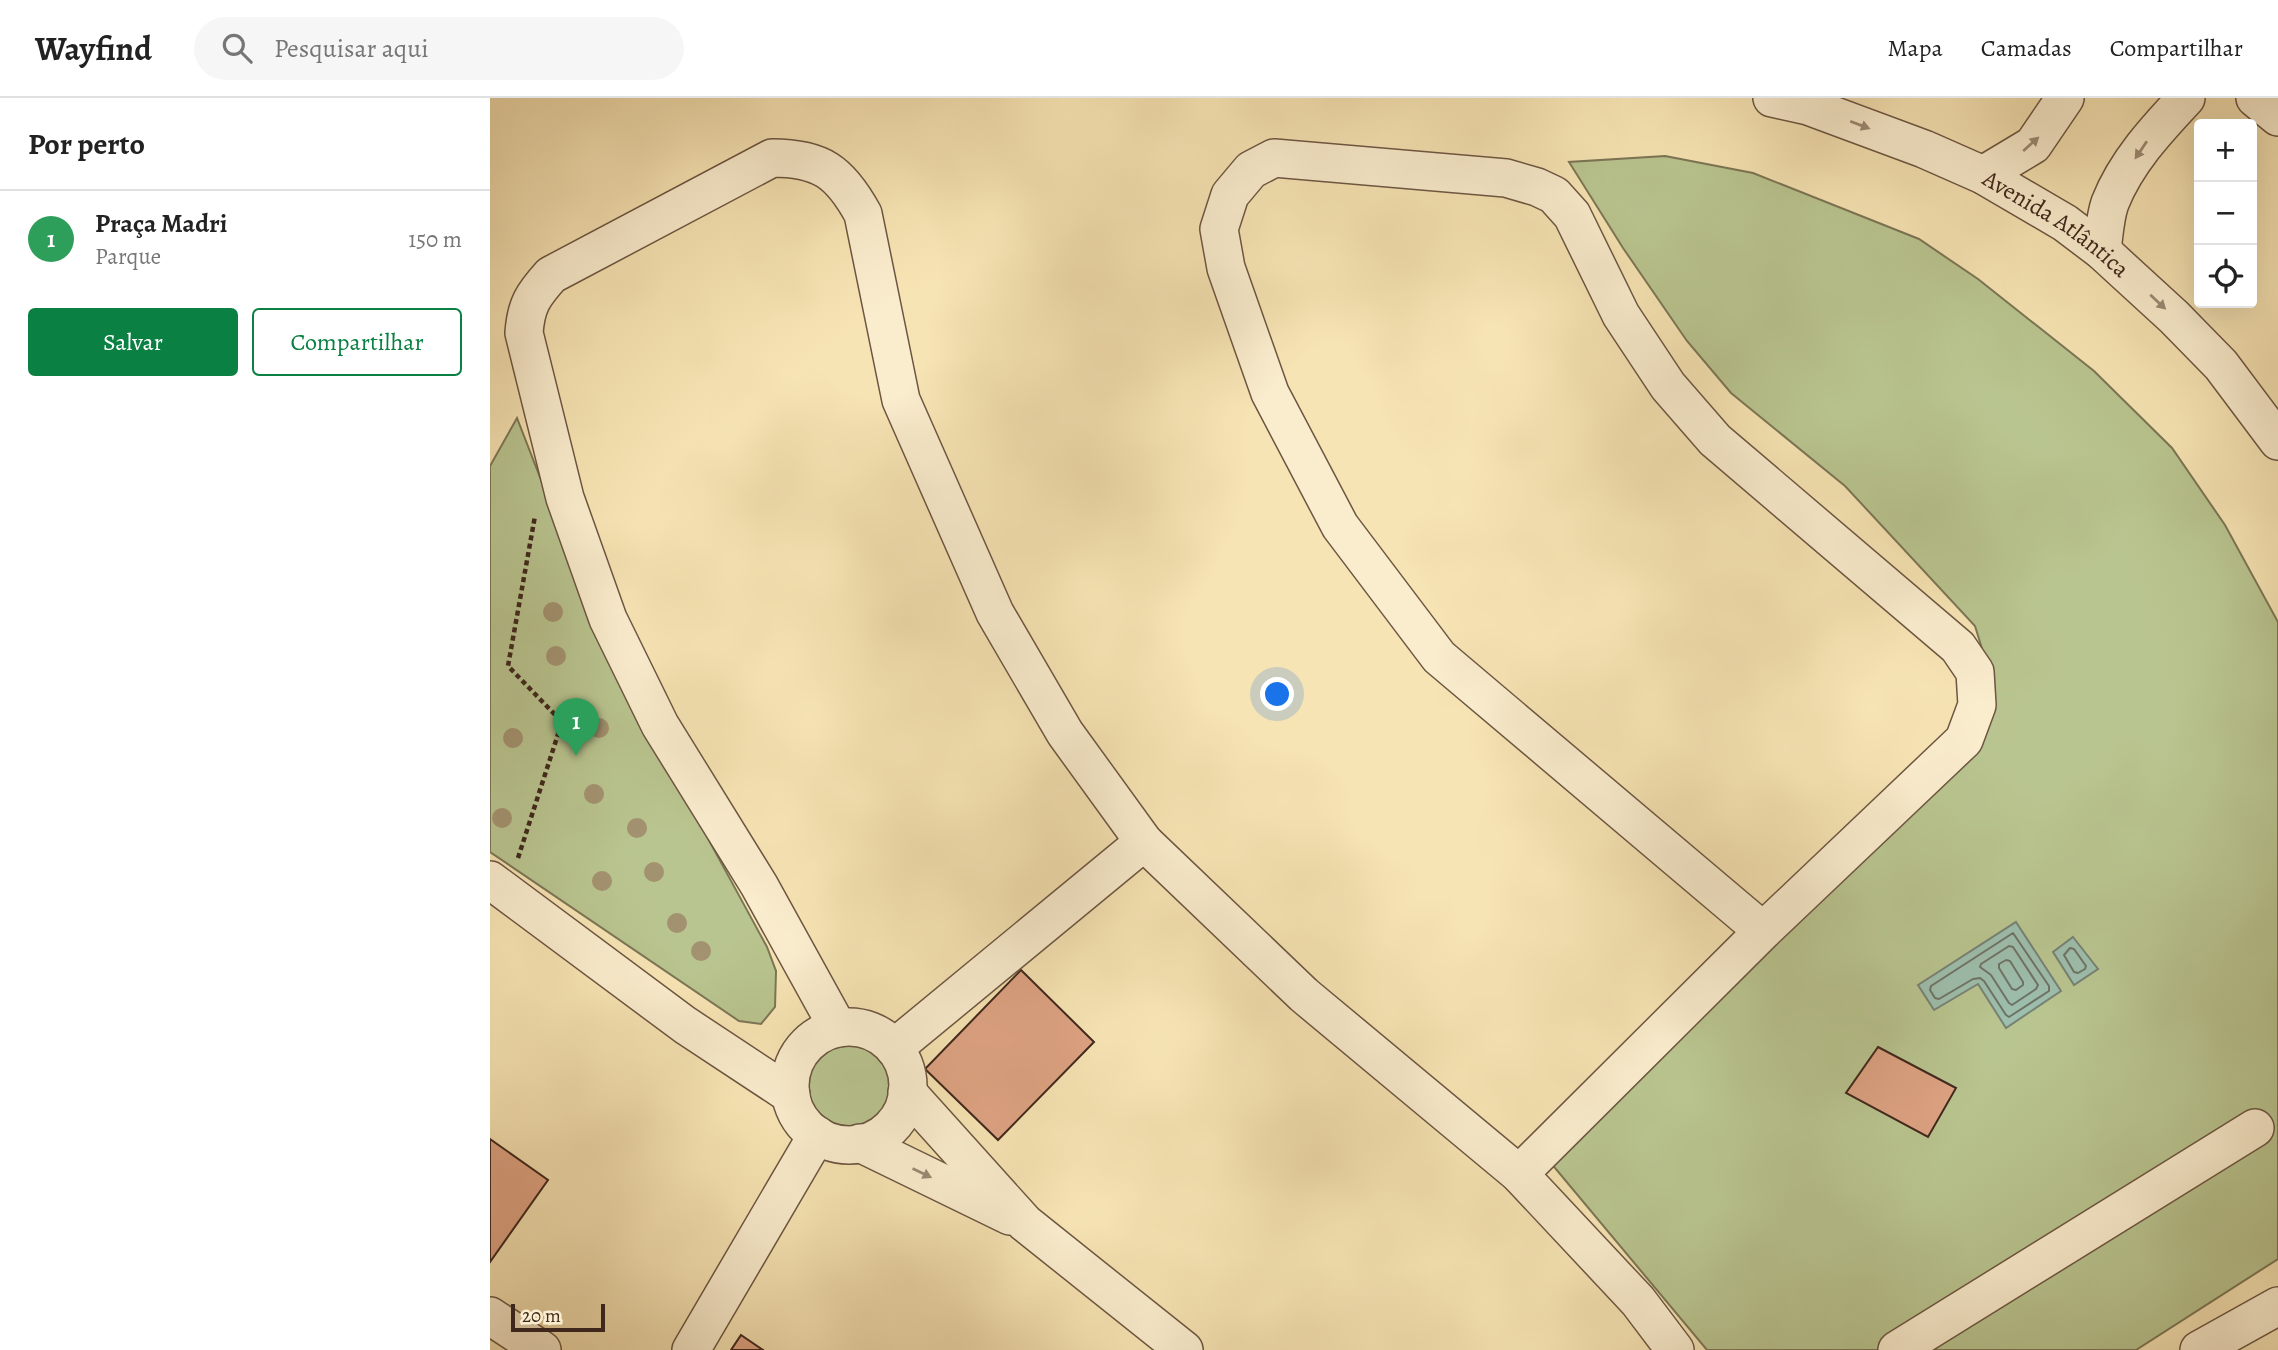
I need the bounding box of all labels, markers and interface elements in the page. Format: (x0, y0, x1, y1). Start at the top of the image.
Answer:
search box (194, 17, 684, 80)
text: Wayfind (35, 26, 152, 71)
icon: search (218, 29, 256, 67)
text: Pesquisar aqui (274, 31, 429, 66)
text: Mapa (1888, 32, 1943, 64)
text: Camadas (1981, 32, 2072, 64)
text: Compartilhar (2110, 32, 2243, 64)
map controls (2194, 119, 2257, 308)
button: + (2194, 119, 2257, 182)
one-way arrow (1850, 120, 1871, 131)
text: Por perto (28, 124, 145, 164)
one-way arrow (2022, 136, 2040, 152)
one-way arrow (2135, 140, 2148, 159)
street label: Avenida Atlântica (1976, 162, 2137, 285)
button: − (2194, 182, 2257, 245)
text: Praça Madri (95, 206, 227, 241)
text: 1 (47, 224, 55, 255)
text: 150 m (408, 224, 462, 255)
text: Parque (95, 241, 161, 272)
button: locate (2194, 245, 2257, 308)
one-way arrow (2149, 294, 2167, 310)
button: Salvar (28, 308, 238, 376)
button: Compartilhar (252, 308, 462, 376)
your location (1260, 677, 1294, 711)
pin: 1 (553, 698, 599, 756)
one-way arrow (912, 1167, 932, 1179)
scale bar (511, 1301, 606, 1333)
text: 20 m (522, 1303, 561, 1329)

